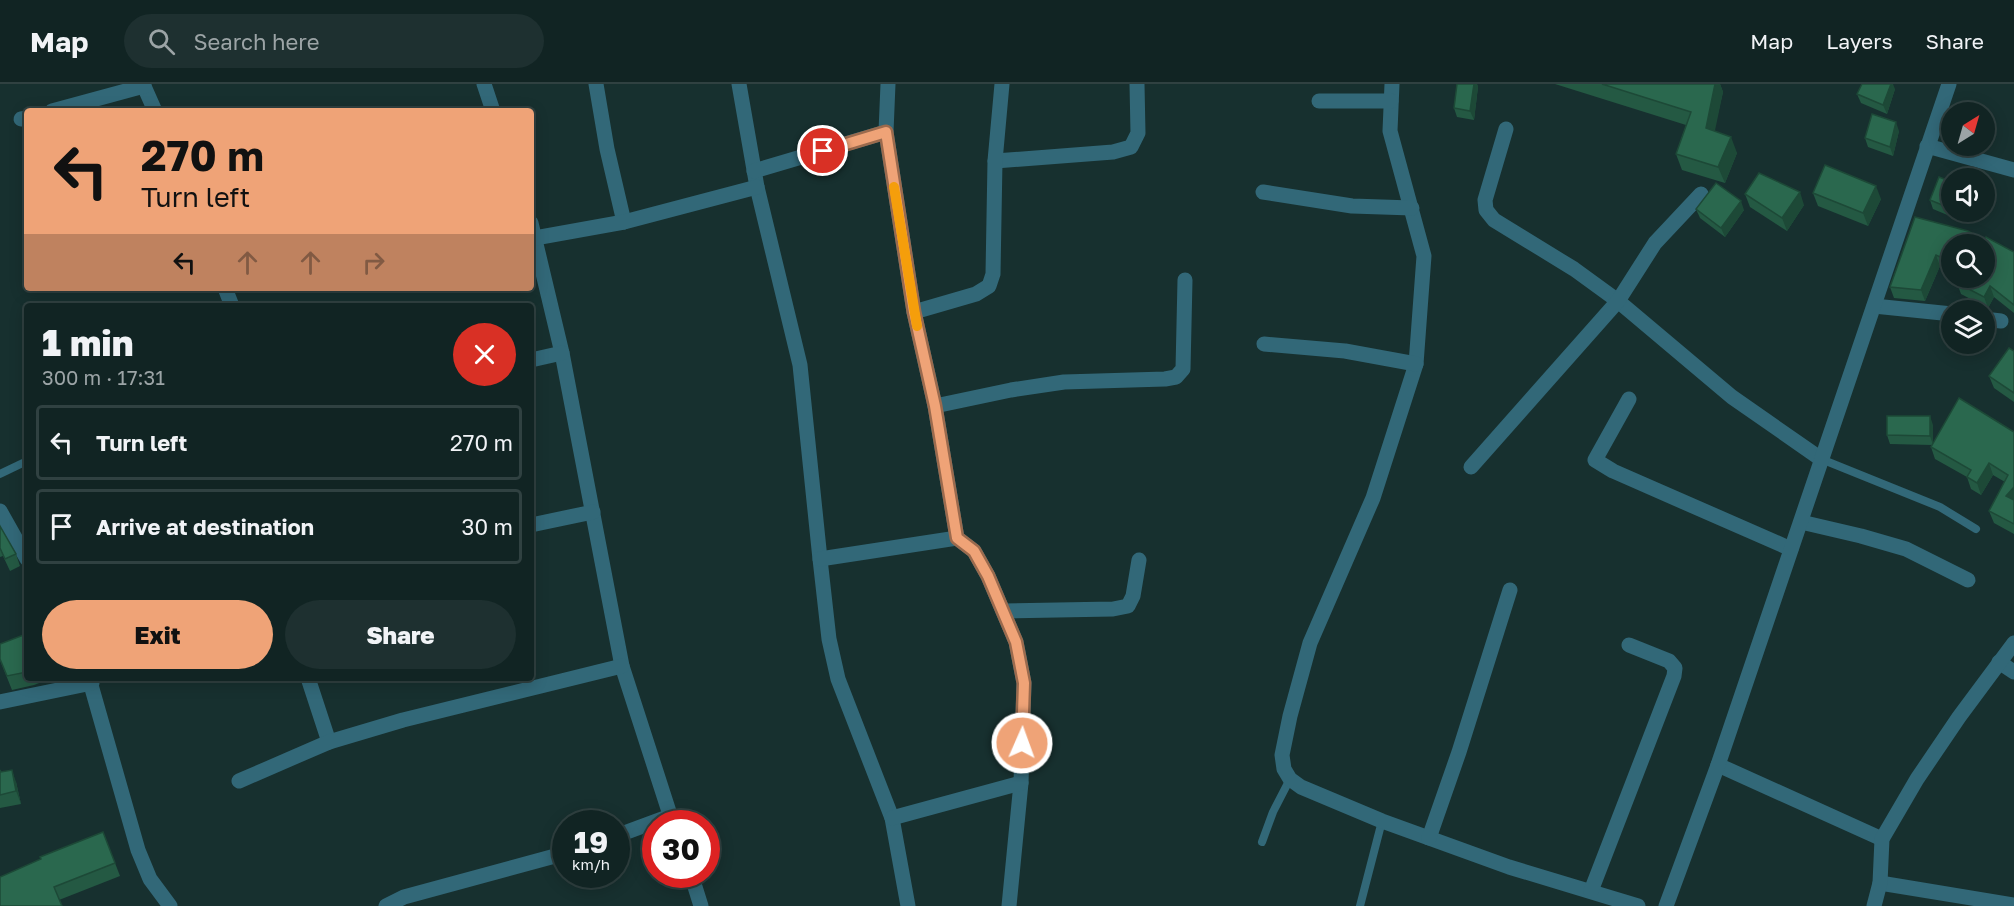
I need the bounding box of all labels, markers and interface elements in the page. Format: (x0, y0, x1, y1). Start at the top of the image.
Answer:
search box (124, 14, 544, 68)
text: Map (30, 25, 88, 58)
icon: search (145, 25, 178, 58)
text: Search here (193, 28, 319, 55)
text: Map (1750, 28, 1793, 54)
text: Layers (1826, 28, 1893, 54)
text: Share (1926, 28, 1984, 54)
north arrow (1941, 102, 1995, 156)
map controls (1941, 102, 1995, 354)
pin (797, 125, 848, 176)
text: 270 m (141, 130, 264, 180)
icon: left (42, 132, 120, 210)
icon: arrive (806, 134, 839, 167)
button: sound (1941, 168, 1995, 222)
text: Turn left (141, 181, 250, 213)
button: search (1941, 234, 1995, 288)
icon: left (168, 246, 201, 279)
icon: ahead (231, 246, 264, 279)
icon: ahead (294, 246, 327, 279)
icon: right (357, 246, 390, 279)
button: layers (1941, 300, 1995, 354)
text: 1 min (42, 321, 133, 364)
button: close (453, 323, 516, 386)
text: 300 m · 17:31 (42, 365, 165, 389)
icon: left (45, 426, 78, 459)
text: Turn left (96, 429, 187, 456)
text: 270 m (450, 429, 513, 456)
icon: arrive (45, 510, 78, 543)
text: Arrive at destination (96, 513, 314, 540)
text: 30 m (462, 513, 513, 540)
button: Exit (42, 600, 273, 669)
button: Share (285, 600, 516, 669)
position arrow (990, 711, 1054, 775)
speed limit sign: 30 (642, 810, 720, 888)
text: 19 (574, 824, 608, 860)
text: km/h (572, 855, 610, 873)

